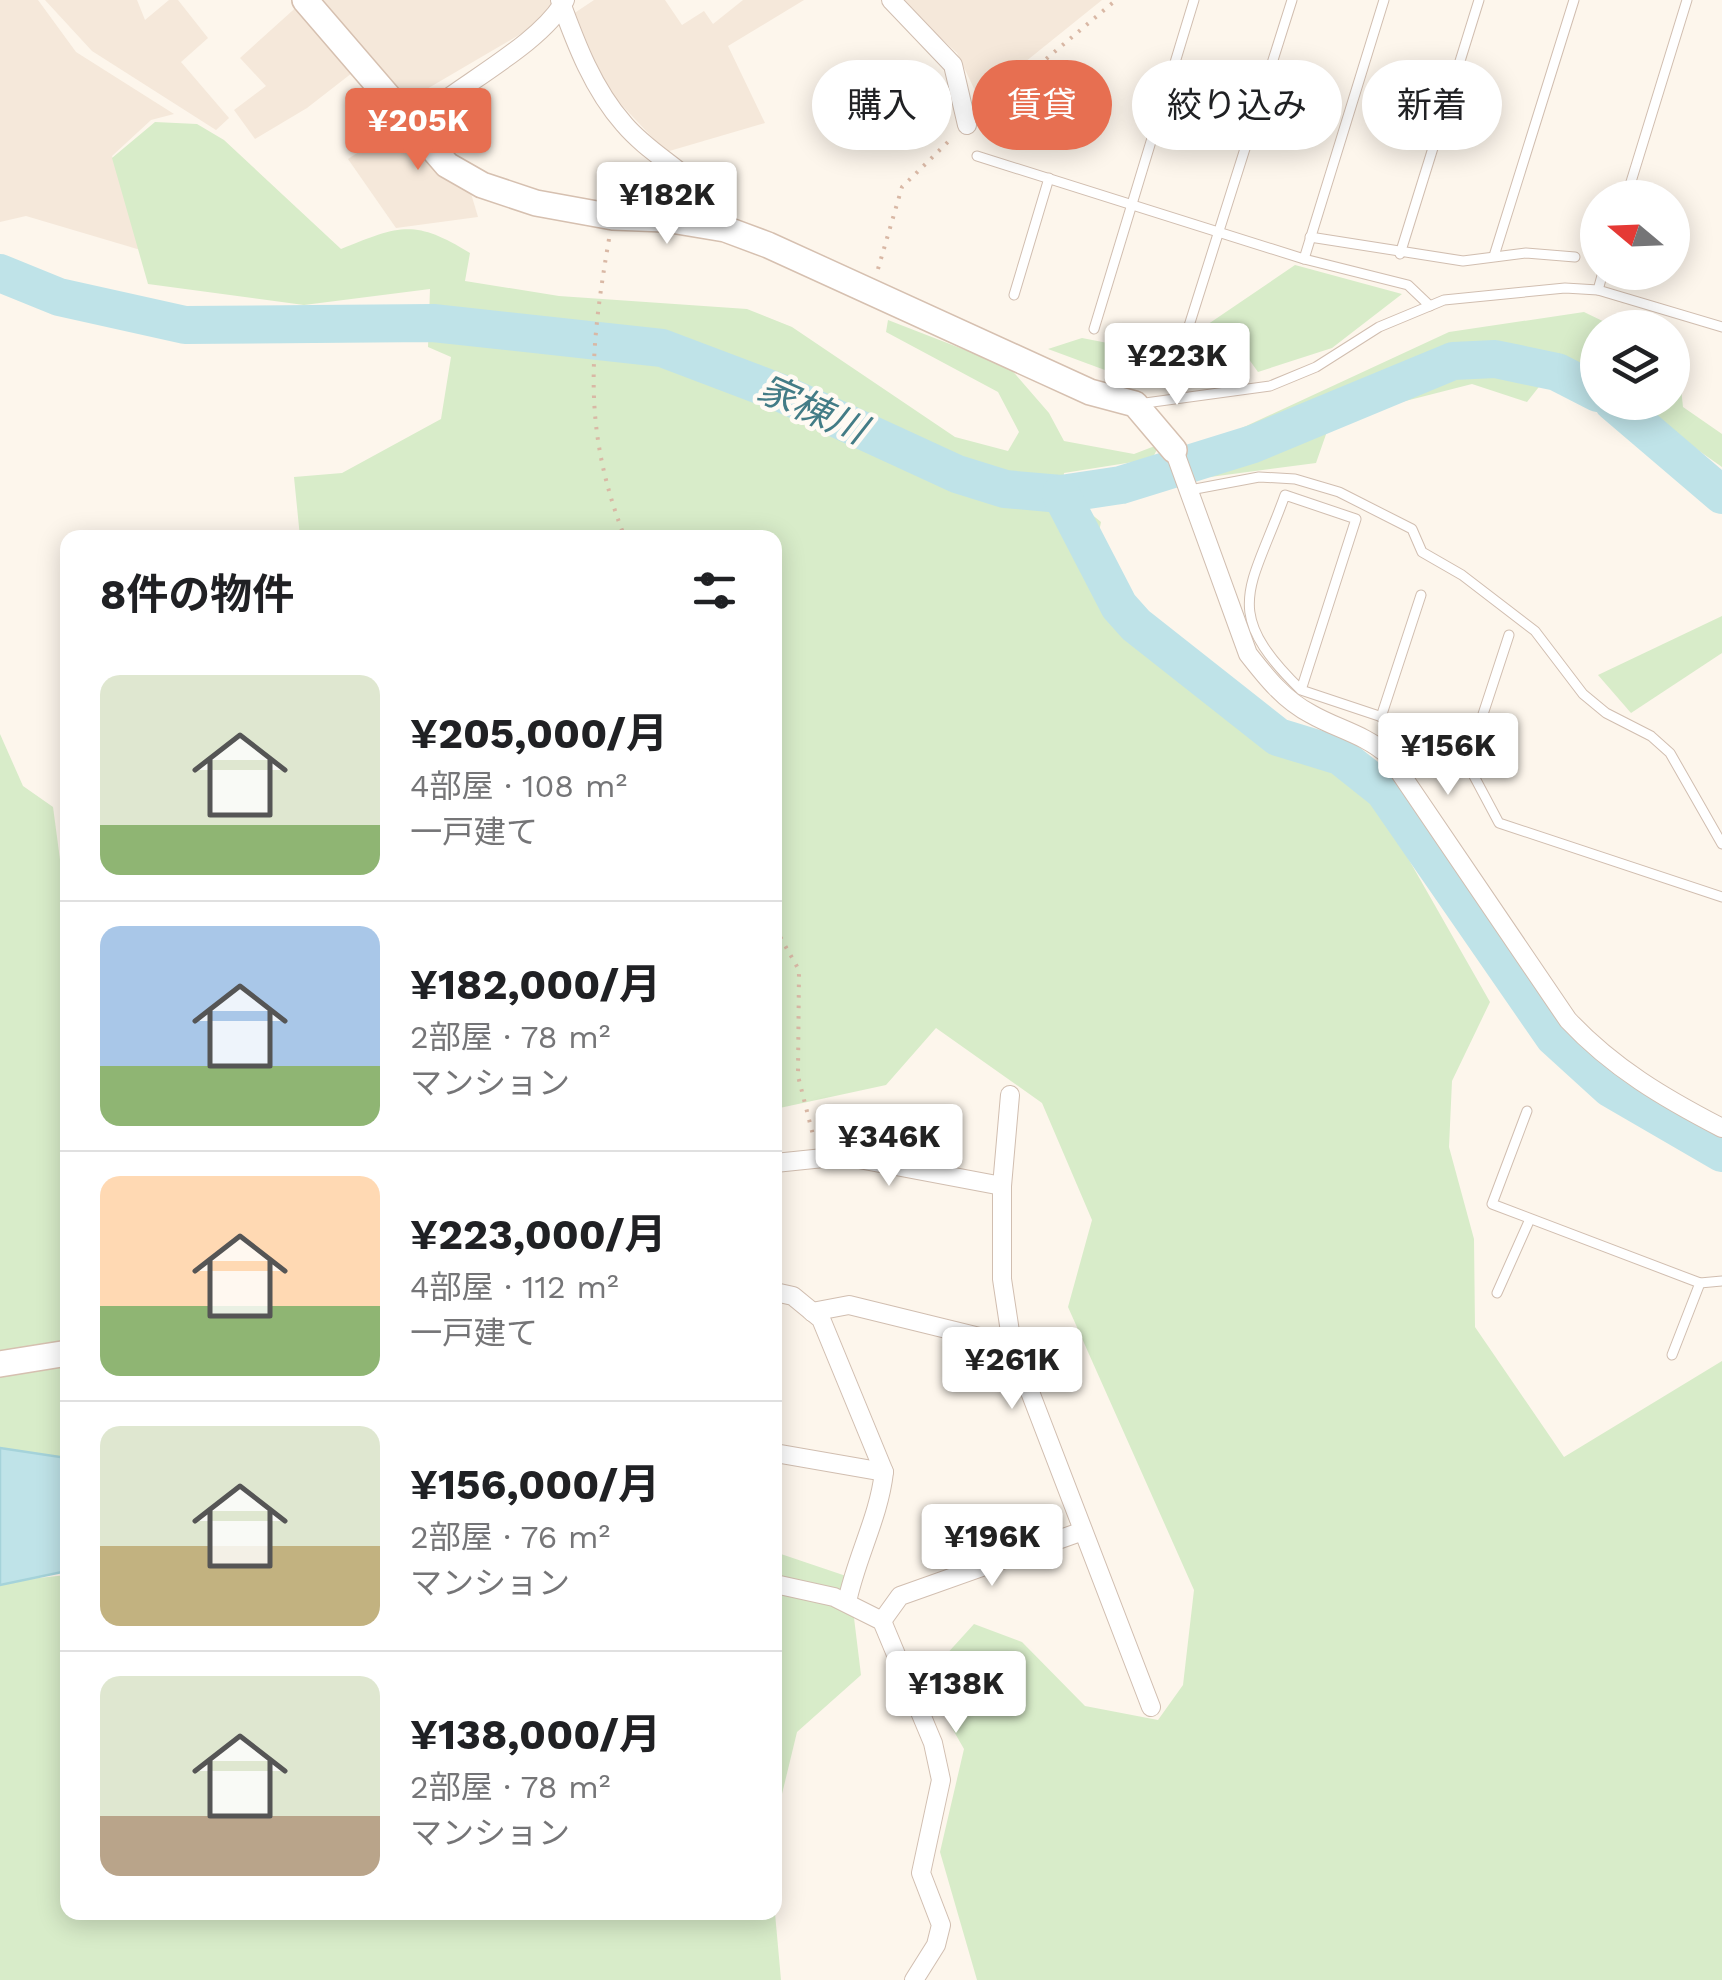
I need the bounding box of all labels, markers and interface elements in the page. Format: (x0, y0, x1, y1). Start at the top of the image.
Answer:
chip: 購入 (812, 60, 952, 150)
chip: 賃貸 (972, 60, 1112, 150)
chip: 絞り込み (1132, 60, 1342, 150)
chip: 新着 (1362, 60, 1502, 150)
pin: ¥205K (348, 88, 488, 173)
text: ¥205K (367, 101, 469, 139)
pin: ¥182K (597, 162, 737, 247)
text: ¥182K (619, 175, 715, 213)
north arrow (1580, 180, 1690, 290)
map controls (1580, 180, 1690, 420)
button: layers (1580, 310, 1690, 420)
pin: ¥223K (1107, 323, 1247, 408)
text: ¥223K (1127, 336, 1227, 374)
water label: 家棟川 (751, 366, 877, 454)
icon: filters (687, 563, 742, 618)
text: 8件の物件 (100, 570, 294, 619)
text: ¥205,000/月 (410, 709, 668, 758)
pin: ¥156K (1378, 713, 1518, 798)
icon: home (180, 715, 300, 835)
text: ¥156K (1400, 726, 1496, 764)
text: 4部屋 · 108 m² (410, 767, 627, 805)
text: 一戸建て (410, 813, 538, 851)
text: ¥182,000/月 (410, 960, 661, 1009)
icon: home (180, 966, 300, 1086)
text: 2部屋 · 78 m² (410, 1018, 611, 1056)
text: マンション (410, 1064, 570, 1102)
pin: ¥346K (819, 1104, 959, 1189)
text: ¥346K (838, 1117, 940, 1155)
text: ¥223,000/月 (410, 1210, 667, 1259)
icon: home (180, 1216, 300, 1336)
text: 4部屋 · 112 m² (410, 1268, 619, 1306)
text: 一戸建て (410, 1314, 538, 1352)
pin: ¥261K (942, 1327, 1082, 1412)
text: ¥261K (964, 1340, 1060, 1378)
text: ¥156,000/月 (410, 1460, 660, 1509)
icon: home (180, 1466, 300, 1586)
pin: ¥196K (922, 1504, 1062, 1589)
text: ¥196K (944, 1517, 1040, 1555)
text: 2部屋 · 76 m² (410, 1518, 610, 1556)
text: マンション (410, 1564, 570, 1602)
pin: ¥138K (886, 1651, 1026, 1736)
text: ¥138K (908, 1664, 1004, 1702)
text: ¥138,000/月 (410, 1710, 661, 1759)
icon: home (180, 1716, 300, 1836)
text: 2部屋 · 78 m² (410, 1768, 611, 1806)
text: マンション (410, 1814, 570, 1852)

